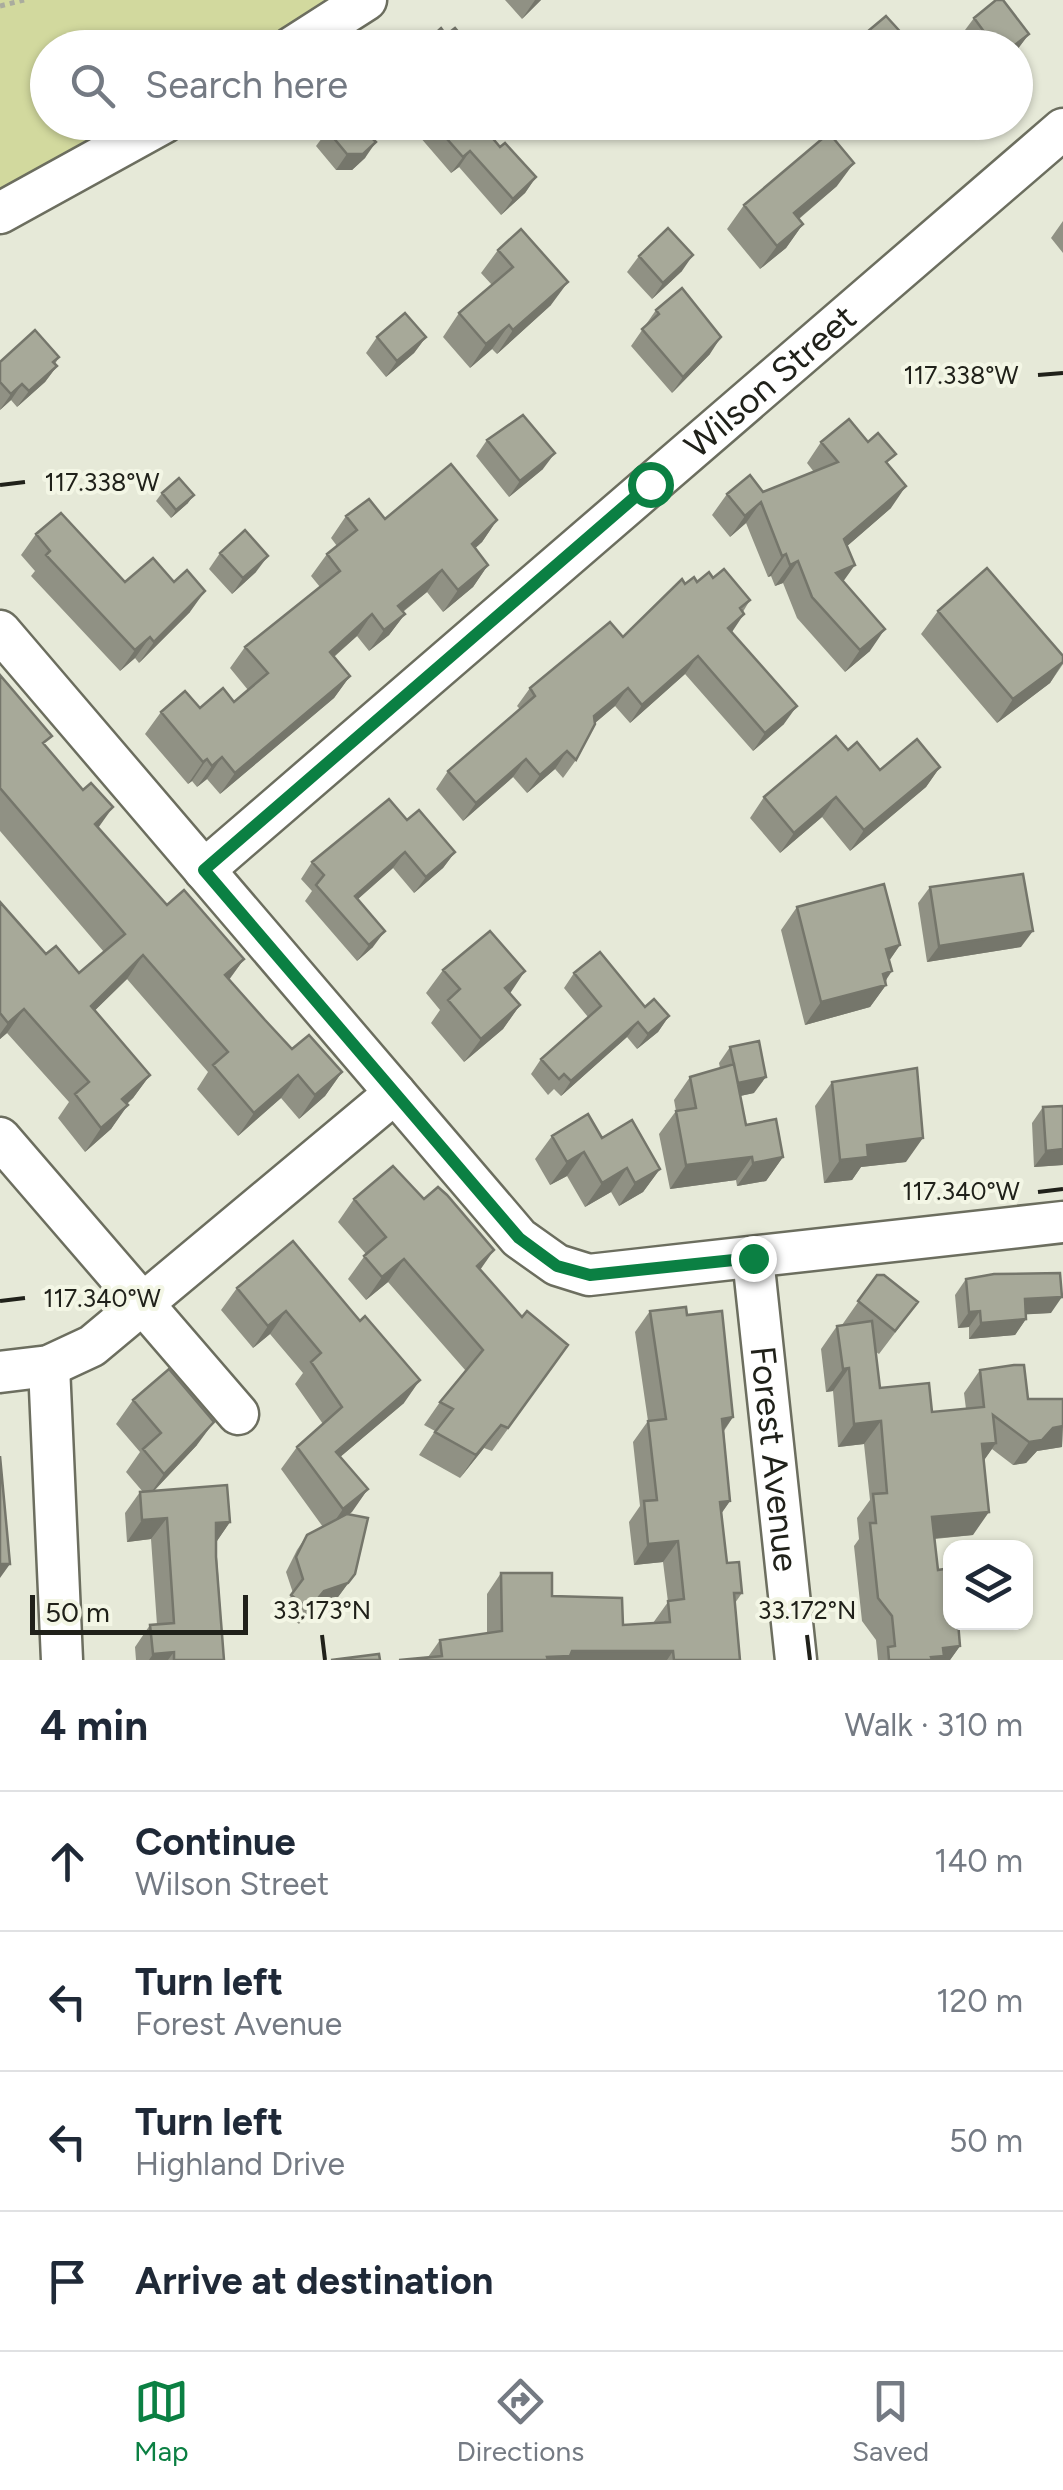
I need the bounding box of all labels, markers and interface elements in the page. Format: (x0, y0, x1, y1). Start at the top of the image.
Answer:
search box (30, 30, 1033, 140)
icon: search (65, 58, 120, 113)
text: Search here (145, 62, 348, 108)
street label: Wilson Street (676, 296, 864, 467)
text: 117.338°W (903, 360, 1019, 390)
route start (628, 462, 674, 508)
text: 117.338°W (44, 467, 160, 497)
text: 117.340°W (902, 1176, 1020, 1206)
route end (731, 1236, 777, 1282)
text: 117.340°W (43, 1283, 161, 1313)
street label: Forest Avenue (742, 1344, 807, 1574)
map controls (943, 1540, 1033, 1630)
button: layers (943, 1540, 1033, 1630)
scale bar (30, 1590, 248, 1634)
text: 50 m (45, 1595, 110, 1629)
text: 33.173°N (273, 1595, 371, 1625)
text: 33.172°N (758, 1595, 856, 1625)
text: 4 min (40, 1700, 148, 1751)
text: Walk · 310 m (844, 1706, 1023, 1744)
text: Continue (135, 1819, 296, 1865)
icon: ahead (40, 1834, 95, 1889)
text: 140 m (934, 1842, 1023, 1880)
text: Wilson Street (135, 1865, 329, 1903)
text: Turn left (135, 1959, 283, 2005)
icon: left (40, 1974, 95, 2029)
text: 120 m (936, 1982, 1023, 2020)
text: Forest Avenue (135, 2005, 342, 2043)
text: Turn left (135, 2099, 283, 2145)
icon: left (40, 2114, 95, 2169)
text: 50 m (949, 2122, 1023, 2160)
text: Highland Drive (135, 2145, 345, 2183)
icon: arrive (40, 2254, 95, 2309)
text: Arrive at destination (135, 2258, 493, 2304)
tab: Map (134, 2374, 189, 2468)
tab: Directions (457, 2374, 584, 2468)
tab: Saved (852, 2374, 929, 2468)

